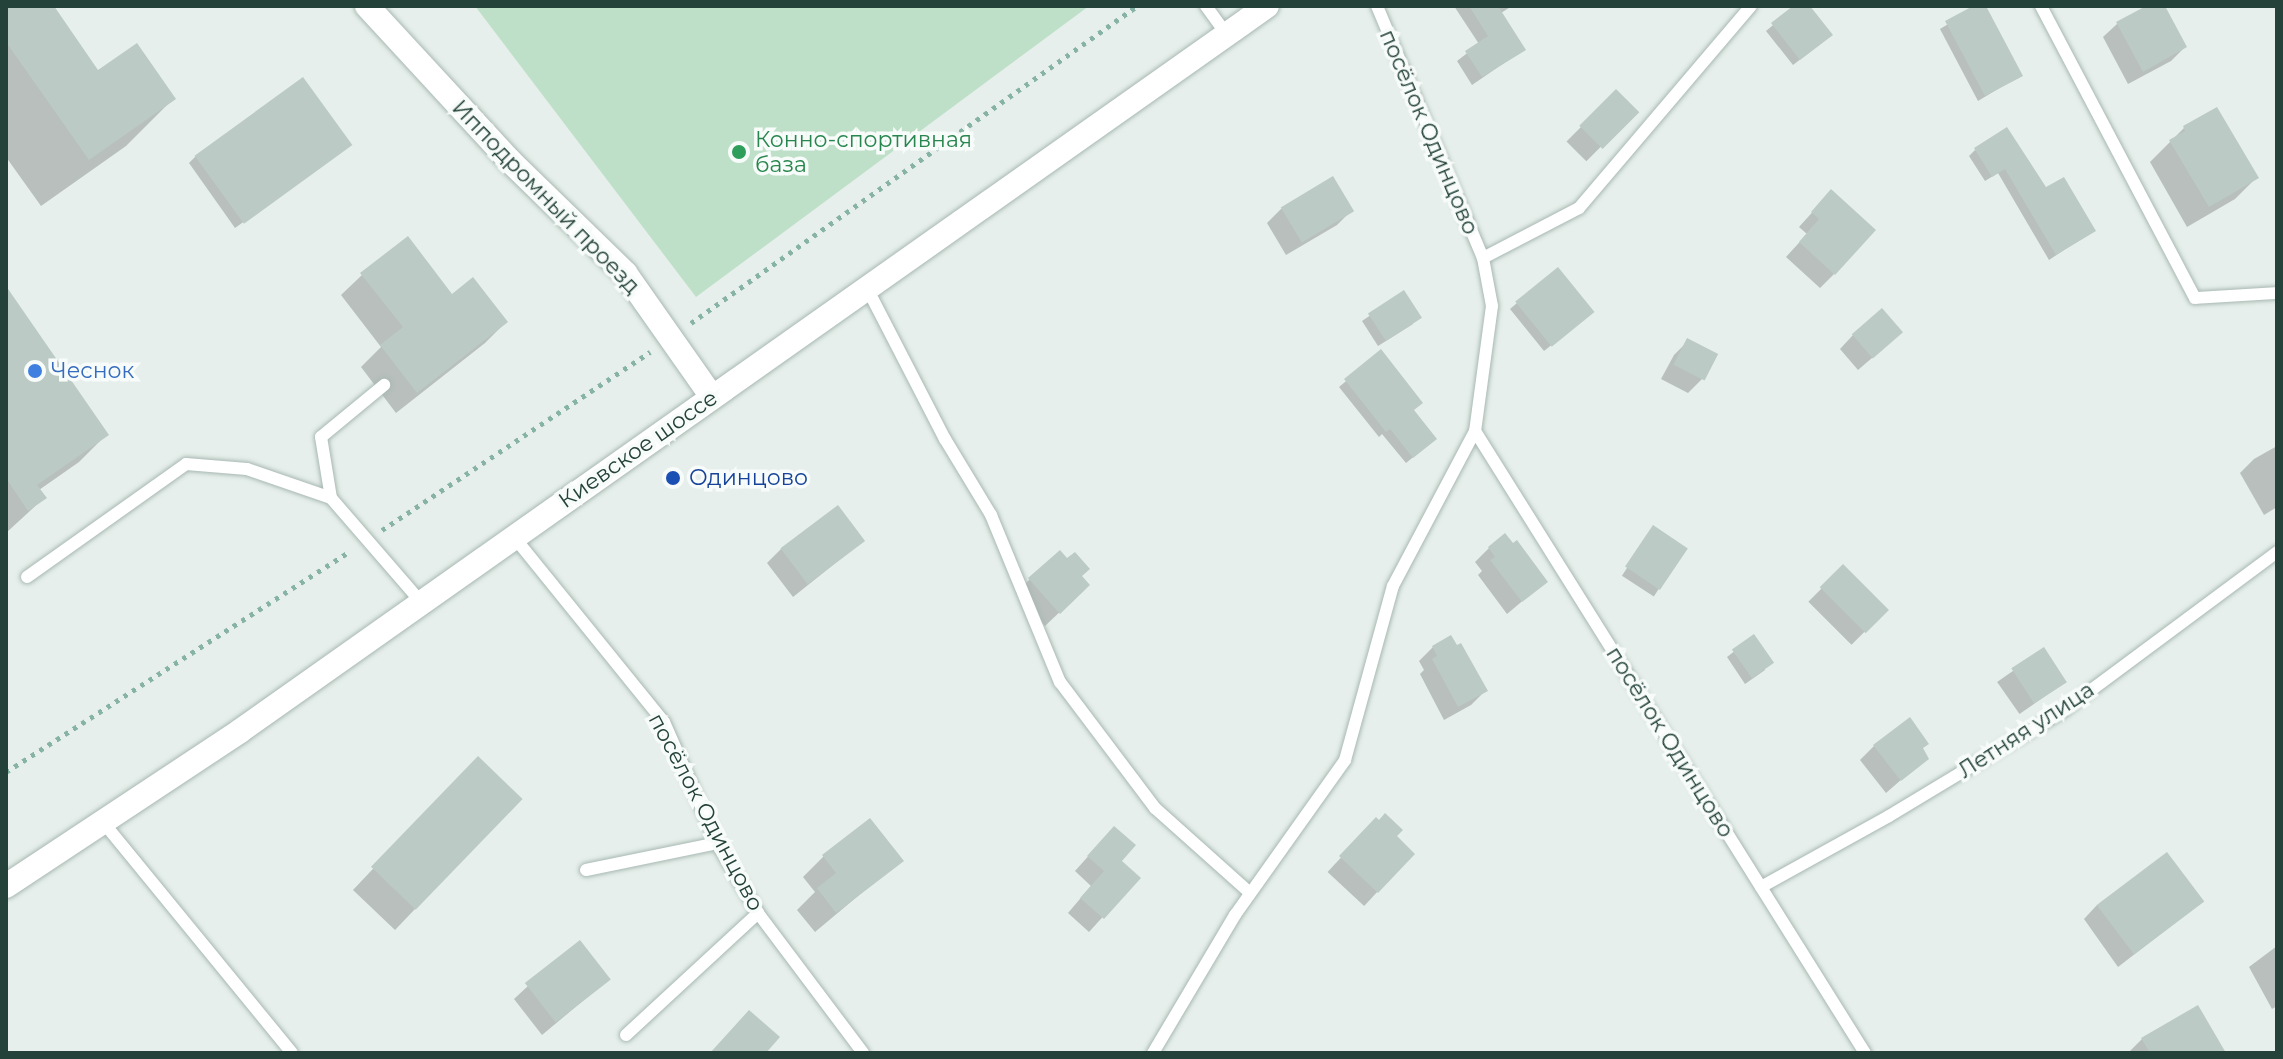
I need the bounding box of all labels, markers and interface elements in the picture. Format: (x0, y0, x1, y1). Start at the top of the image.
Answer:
street label: посёлок Одинцово (1374, 26, 1484, 238)
street label: Ипподромный проезд (447, 95, 645, 299)
place label: Конно-спортивная база (755, 126, 972, 178)
marker: Конно-спортивная база (730, 143, 748, 161)
place label: Чеснок (51, 358, 134, 384)
marker: Чеснок (26, 362, 44, 380)
street label: Киевское шоссе (553, 384, 723, 514)
place label: Одинцово (689, 465, 808, 491)
marker: Одинцово (664, 469, 682, 487)
street label: посёлок Одинцово (1601, 642, 1739, 842)
street label: Летняя улица (1953, 676, 2099, 784)
street label: посёлок Одинцово (643, 709, 769, 915)

